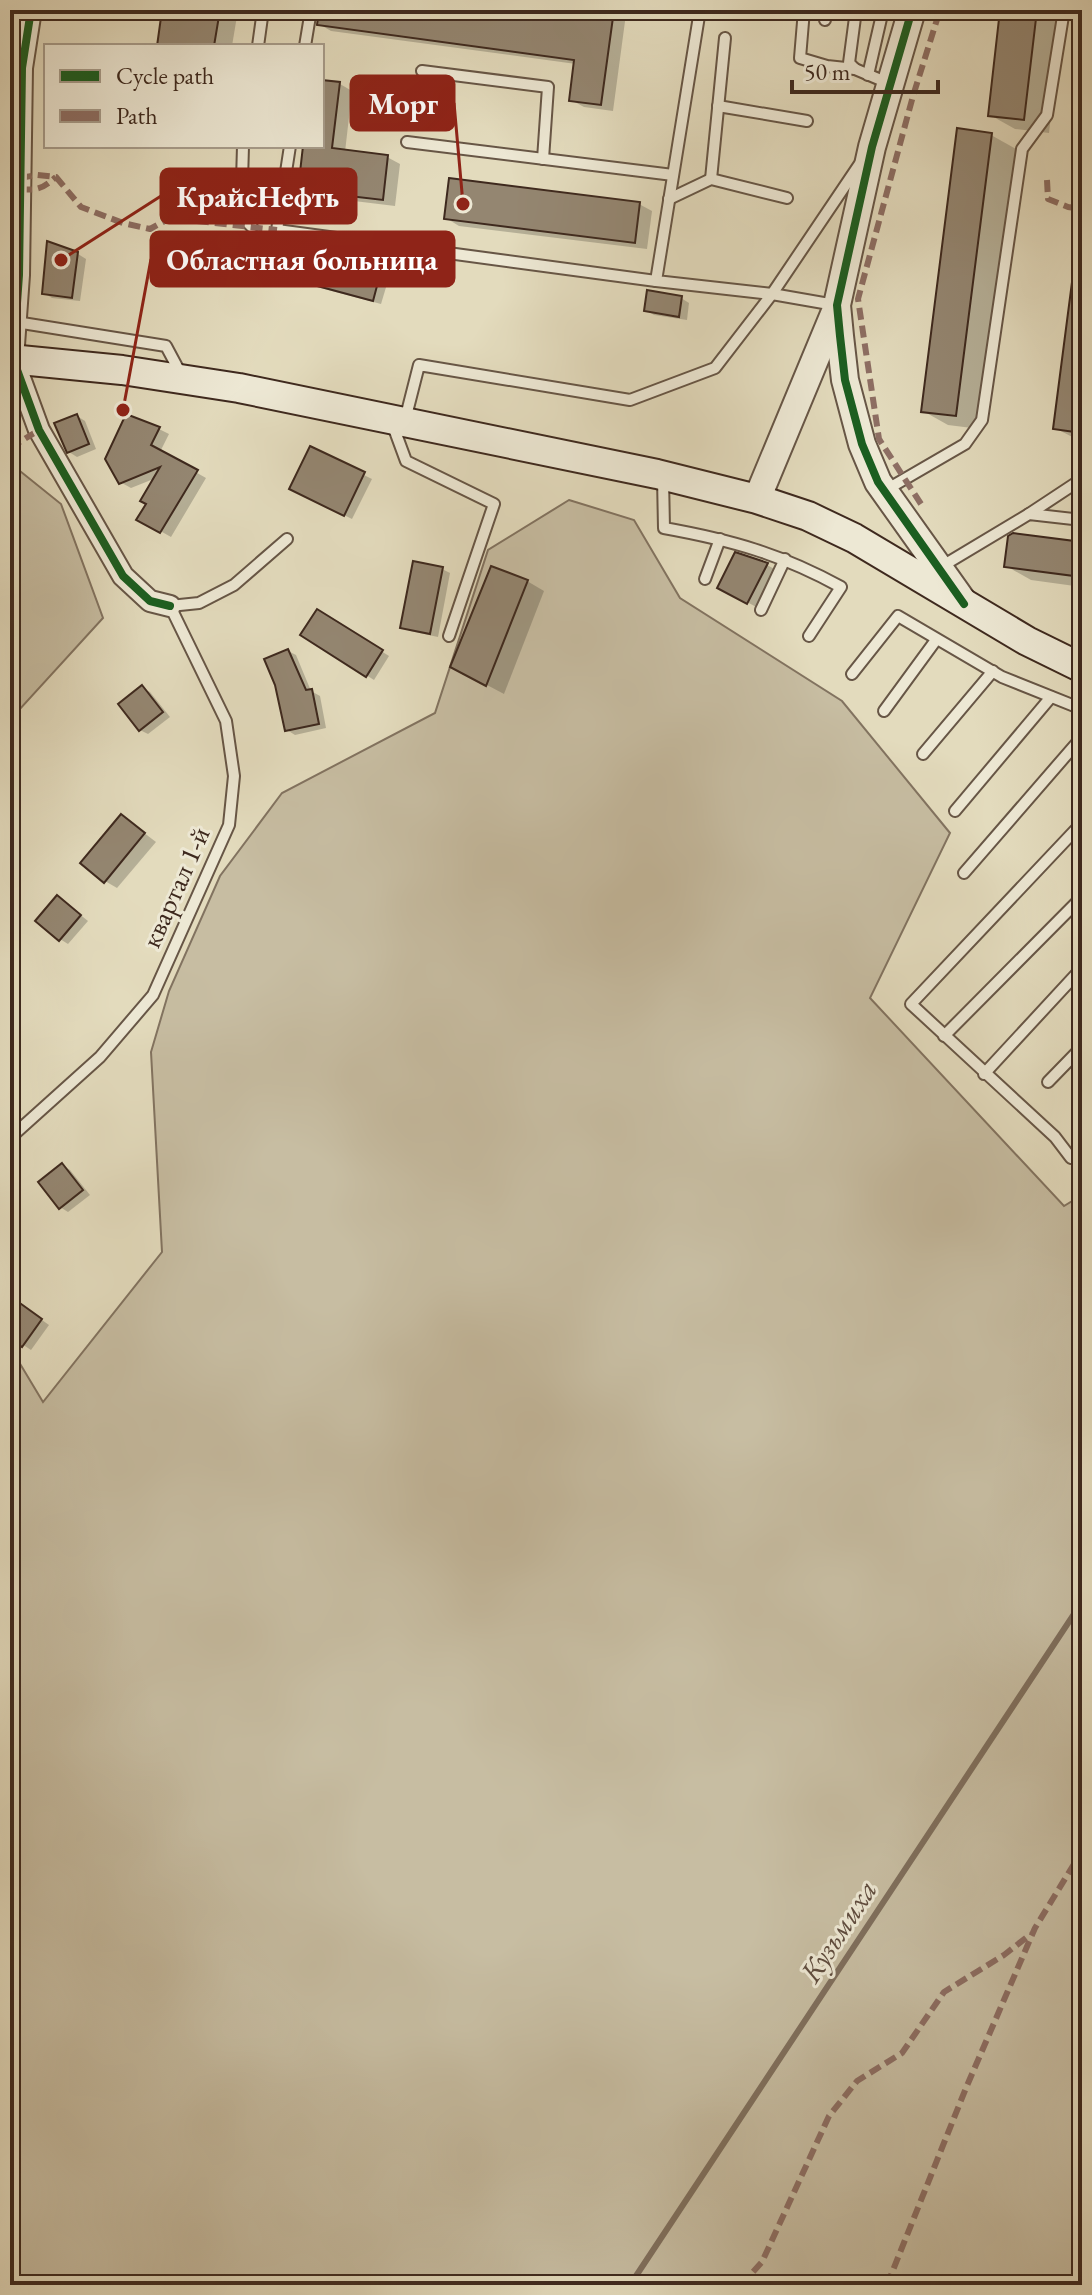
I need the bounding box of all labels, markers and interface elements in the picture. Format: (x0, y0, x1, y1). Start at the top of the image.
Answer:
legend (44, 44, 324, 148)
scale bar (792, 44, 938, 94)
text: 50 m (804, 56, 851, 87)
text: Cycle path (116, 60, 214, 91)
callout: Морг (351, 76, 454, 130)
text: Морг (368, 84, 438, 123)
text: Path (116, 100, 158, 131)
callout: КрайсНефть (161, 169, 356, 223)
text: КрайсНефть (177, 177, 339, 216)
callout: Областная больница (151, 232, 454, 286)
text: Областная больница (166, 240, 439, 279)
street label: квартал 1-й (132, 821, 218, 953)
water label: Кузьмиха (790, 1872, 886, 1990)

